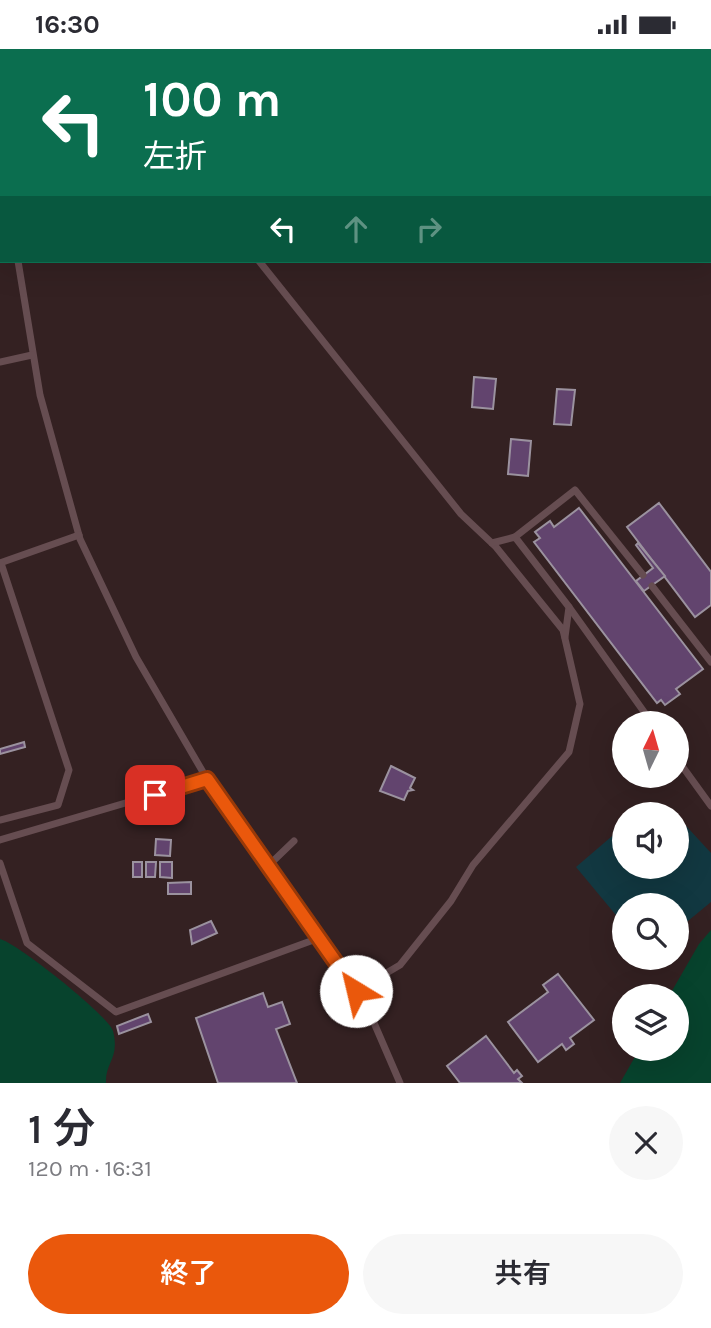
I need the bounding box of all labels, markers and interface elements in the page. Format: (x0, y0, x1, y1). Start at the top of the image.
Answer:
text: 16:30 (35, 9, 100, 40)
text: 100 m (143, 71, 281, 128)
icon: left (28, 77, 119, 168)
text: 左折 (143, 138, 207, 175)
icon: left (264, 210, 302, 248)
icon: ahead (337, 210, 375, 248)
icon: right (410, 210, 448, 248)
north arrow (612, 711, 690, 787)
map controls (612, 711, 689, 1061)
pin (125, 765, 185, 825)
icon: arrive (136, 776, 174, 814)
button: sound (612, 802, 689, 879)
button: search (612, 893, 689, 970)
position arrow (319, 954, 393, 1028)
button: layers (612, 984, 689, 1061)
text: 1 分 (28, 1104, 95, 1154)
button: close (609, 1106, 683, 1180)
text: 120 m · 16:31 (28, 1155, 152, 1182)
button: 終了 (28, 1234, 349, 1314)
button: 共有 (363, 1234, 683, 1314)

